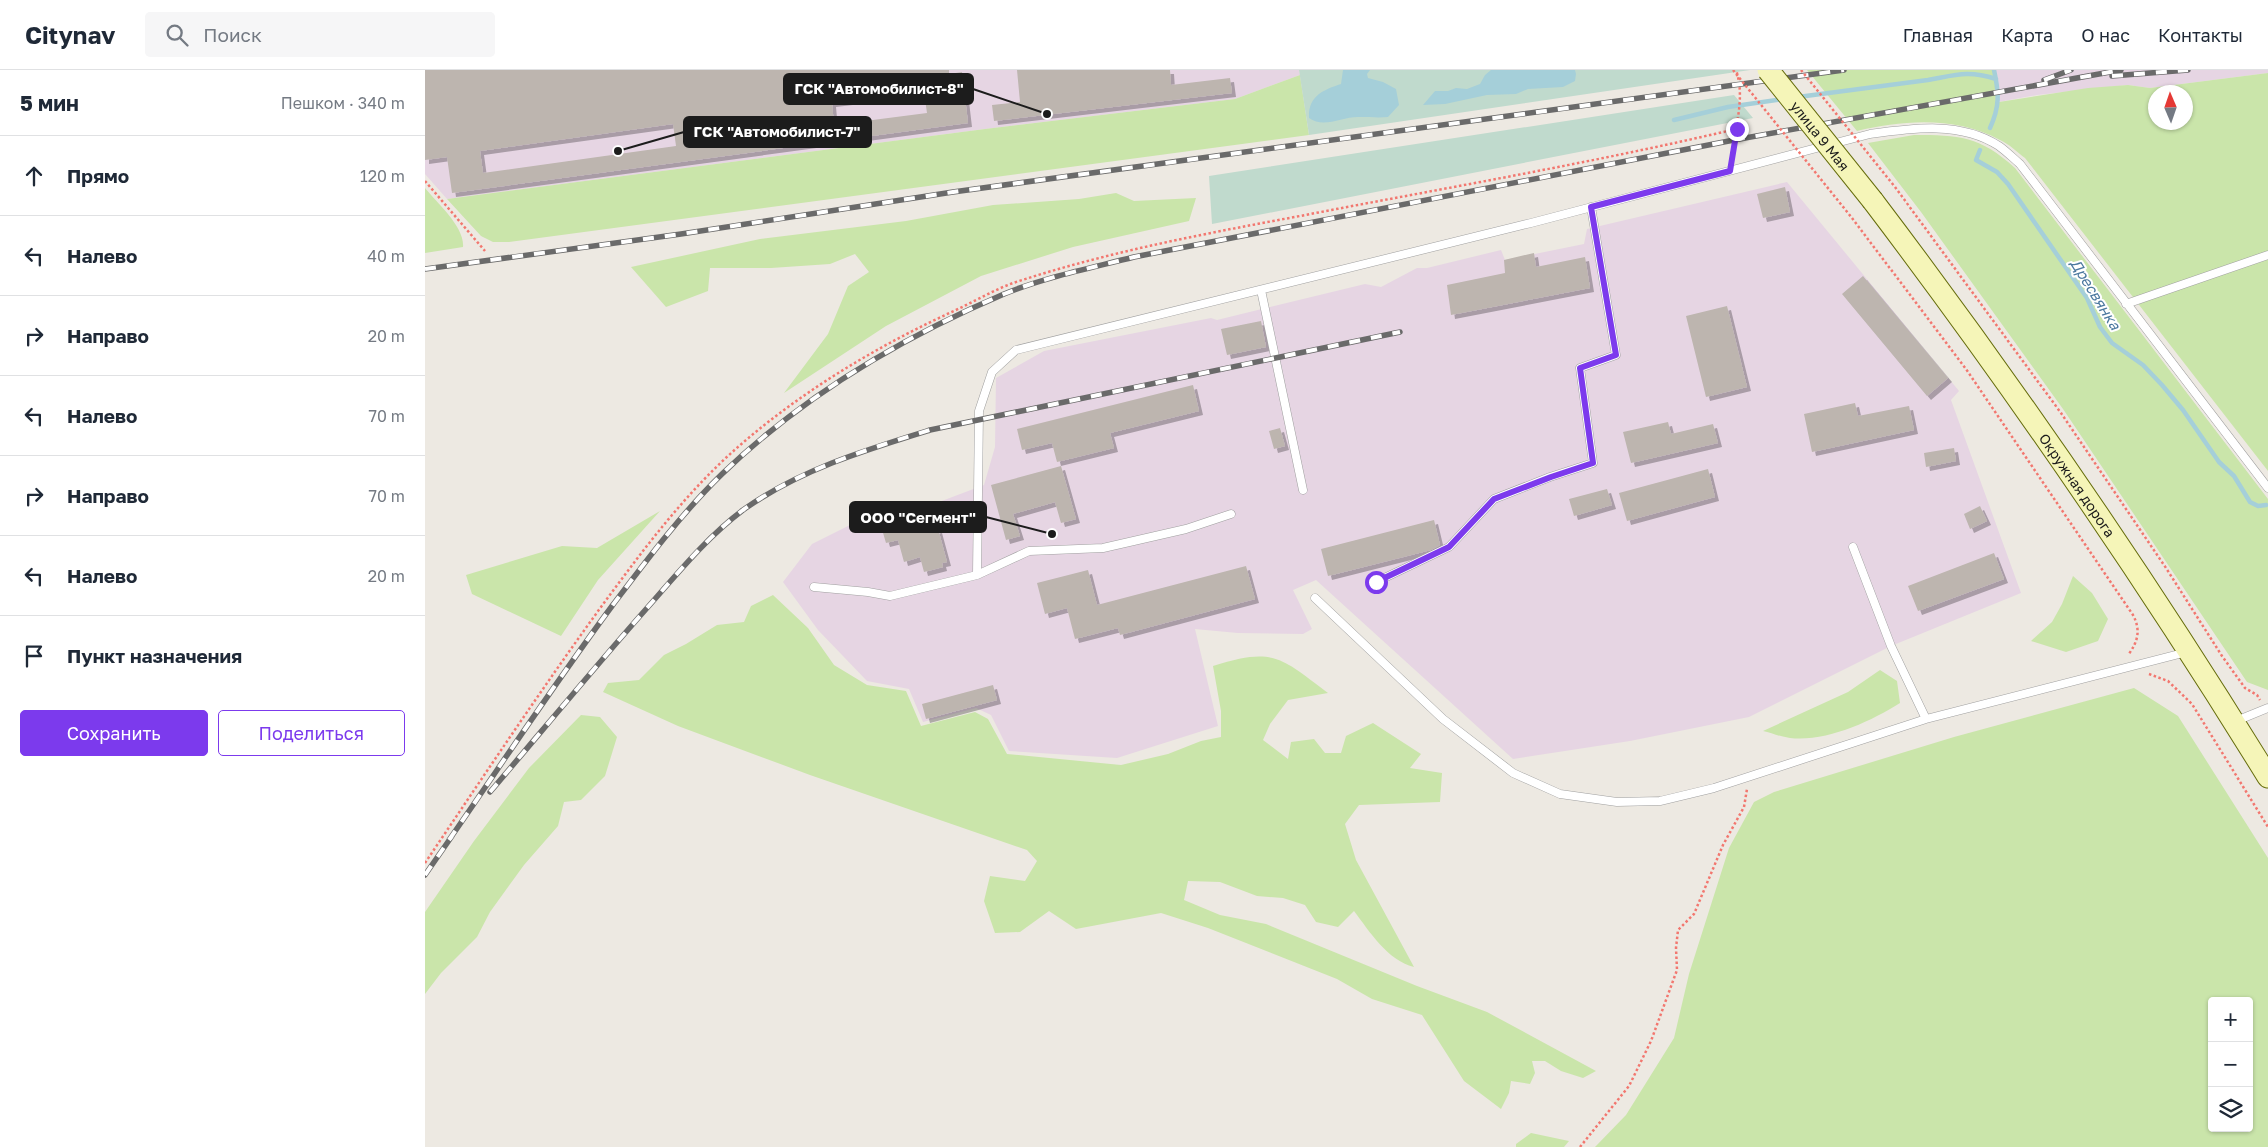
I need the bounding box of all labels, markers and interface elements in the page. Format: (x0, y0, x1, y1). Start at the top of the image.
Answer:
search box (145, 12, 495, 57)
text: Citynav (25, 20, 115, 49)
icon: search (163, 21, 191, 49)
text: Поиск (203, 23, 262, 46)
text: Главная (1903, 24, 1973, 46)
text: Карта (2001, 24, 2053, 46)
text: О нас (2081, 24, 2130, 46)
text: Контакты (2158, 24, 2243, 46)
callout: ГСК "Автомобилист-8" (784, 74, 973, 104)
text: ГСК "Автомобилист-8" (794, 79, 964, 97)
north arrow (2148, 85, 2193, 130)
text: 5 мин (20, 90, 79, 116)
text: Пешком · 340 m (281, 93, 405, 113)
street label: улица 9 Мая (1787, 97, 1854, 174)
callout: ГСК "Автомобилист-7" (684, 117, 871, 147)
route end (1726, 118, 1749, 141)
text: ГСК "Автомобилист-7" (694, 122, 861, 140)
icon: ahead (20, 162, 48, 190)
text: Прямо (67, 164, 129, 187)
text: 120 m (360, 166, 405, 186)
icon: left (20, 242, 48, 270)
text: Налево (67, 244, 137, 267)
text: 40 m (367, 246, 405, 266)
water label: Дресвянка (2067, 254, 2125, 333)
icon: right (20, 322, 48, 350)
text: Направо (67, 324, 149, 347)
text: 20 m (368, 326, 405, 346)
icon: left (20, 402, 48, 430)
text: Налево (67, 404, 137, 427)
text: 70 m (368, 406, 405, 426)
street label: Окружная дорога (2036, 430, 2119, 540)
icon: right (20, 482, 48, 510)
text: Направо (67, 484, 149, 507)
text: 70 m (368, 486, 405, 506)
callout: ООО "Сегмент" (850, 502, 986, 532)
text: ООО "Сегмент" (860, 508, 976, 526)
icon: left (20, 562, 48, 590)
text: Налево (67, 564, 137, 587)
text: 20 m (368, 566, 405, 586)
route start (1365, 571, 1388, 594)
icon: arrive (20, 642, 48, 670)
text: Пункт назначения (67, 644, 242, 667)
button: Сохранить (20, 710, 208, 756)
button: Поделиться (218, 710, 405, 756)
map controls (2208, 997, 2253, 1132)
button: + (2208, 997, 2253, 1042)
button: − (2208, 1042, 2253, 1087)
button: layers (2208, 1087, 2253, 1132)

